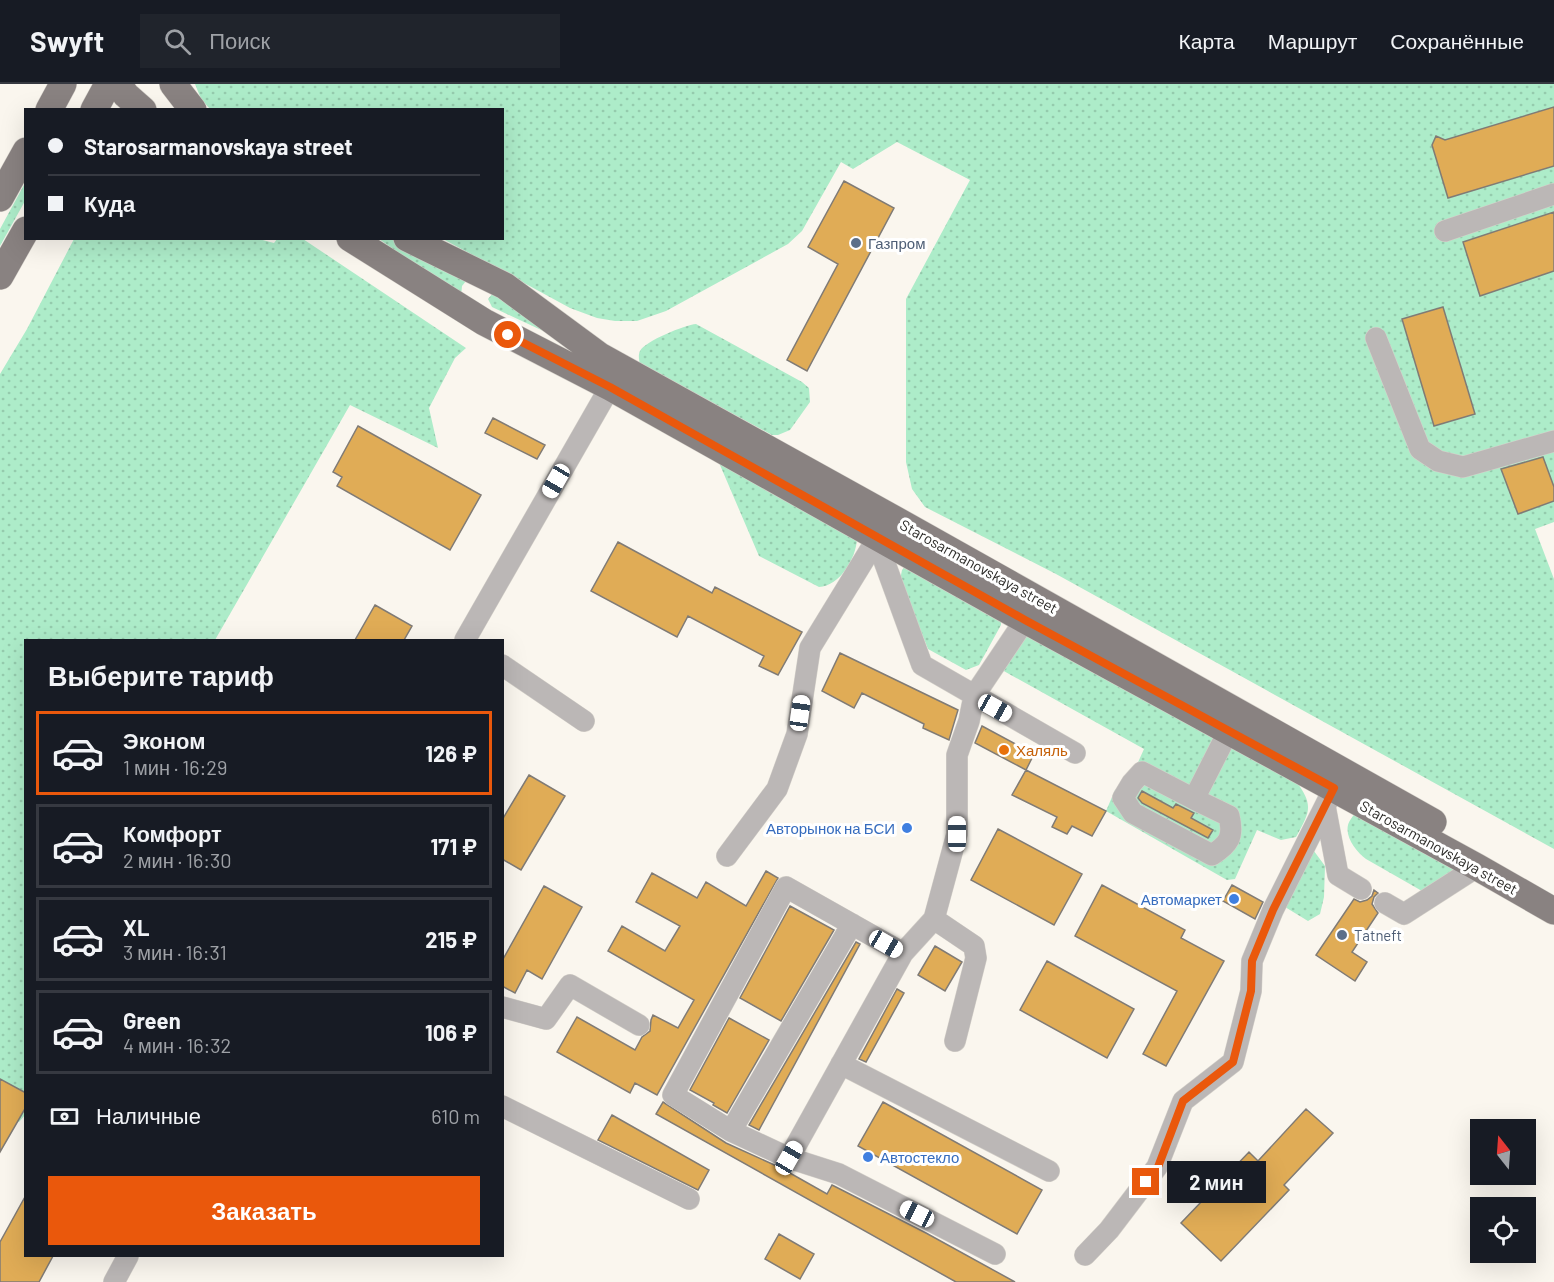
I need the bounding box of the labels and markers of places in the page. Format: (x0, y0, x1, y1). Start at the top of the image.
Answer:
place label: Газпром (868, 234, 925, 252)
marker: Газпром (849, 236, 863, 250)
place label: Халяль (1016, 741, 1068, 759)
marker: Халяль (997, 743, 1011, 757)
place label: Авторынок на БСИ (766, 819, 895, 837)
marker: Авторынок на БСИ (900, 821, 914, 835)
place label: Автомаркет (1141, 890, 1222, 908)
marker: Автомаркет (1227, 892, 1241, 906)
place label: Tatneft (1354, 926, 1402, 944)
marker: Tatneft (1335, 928, 1349, 942)
place label: Автостекло (880, 1148, 959, 1166)
marker: Автостекло (861, 1150, 875, 1164)

